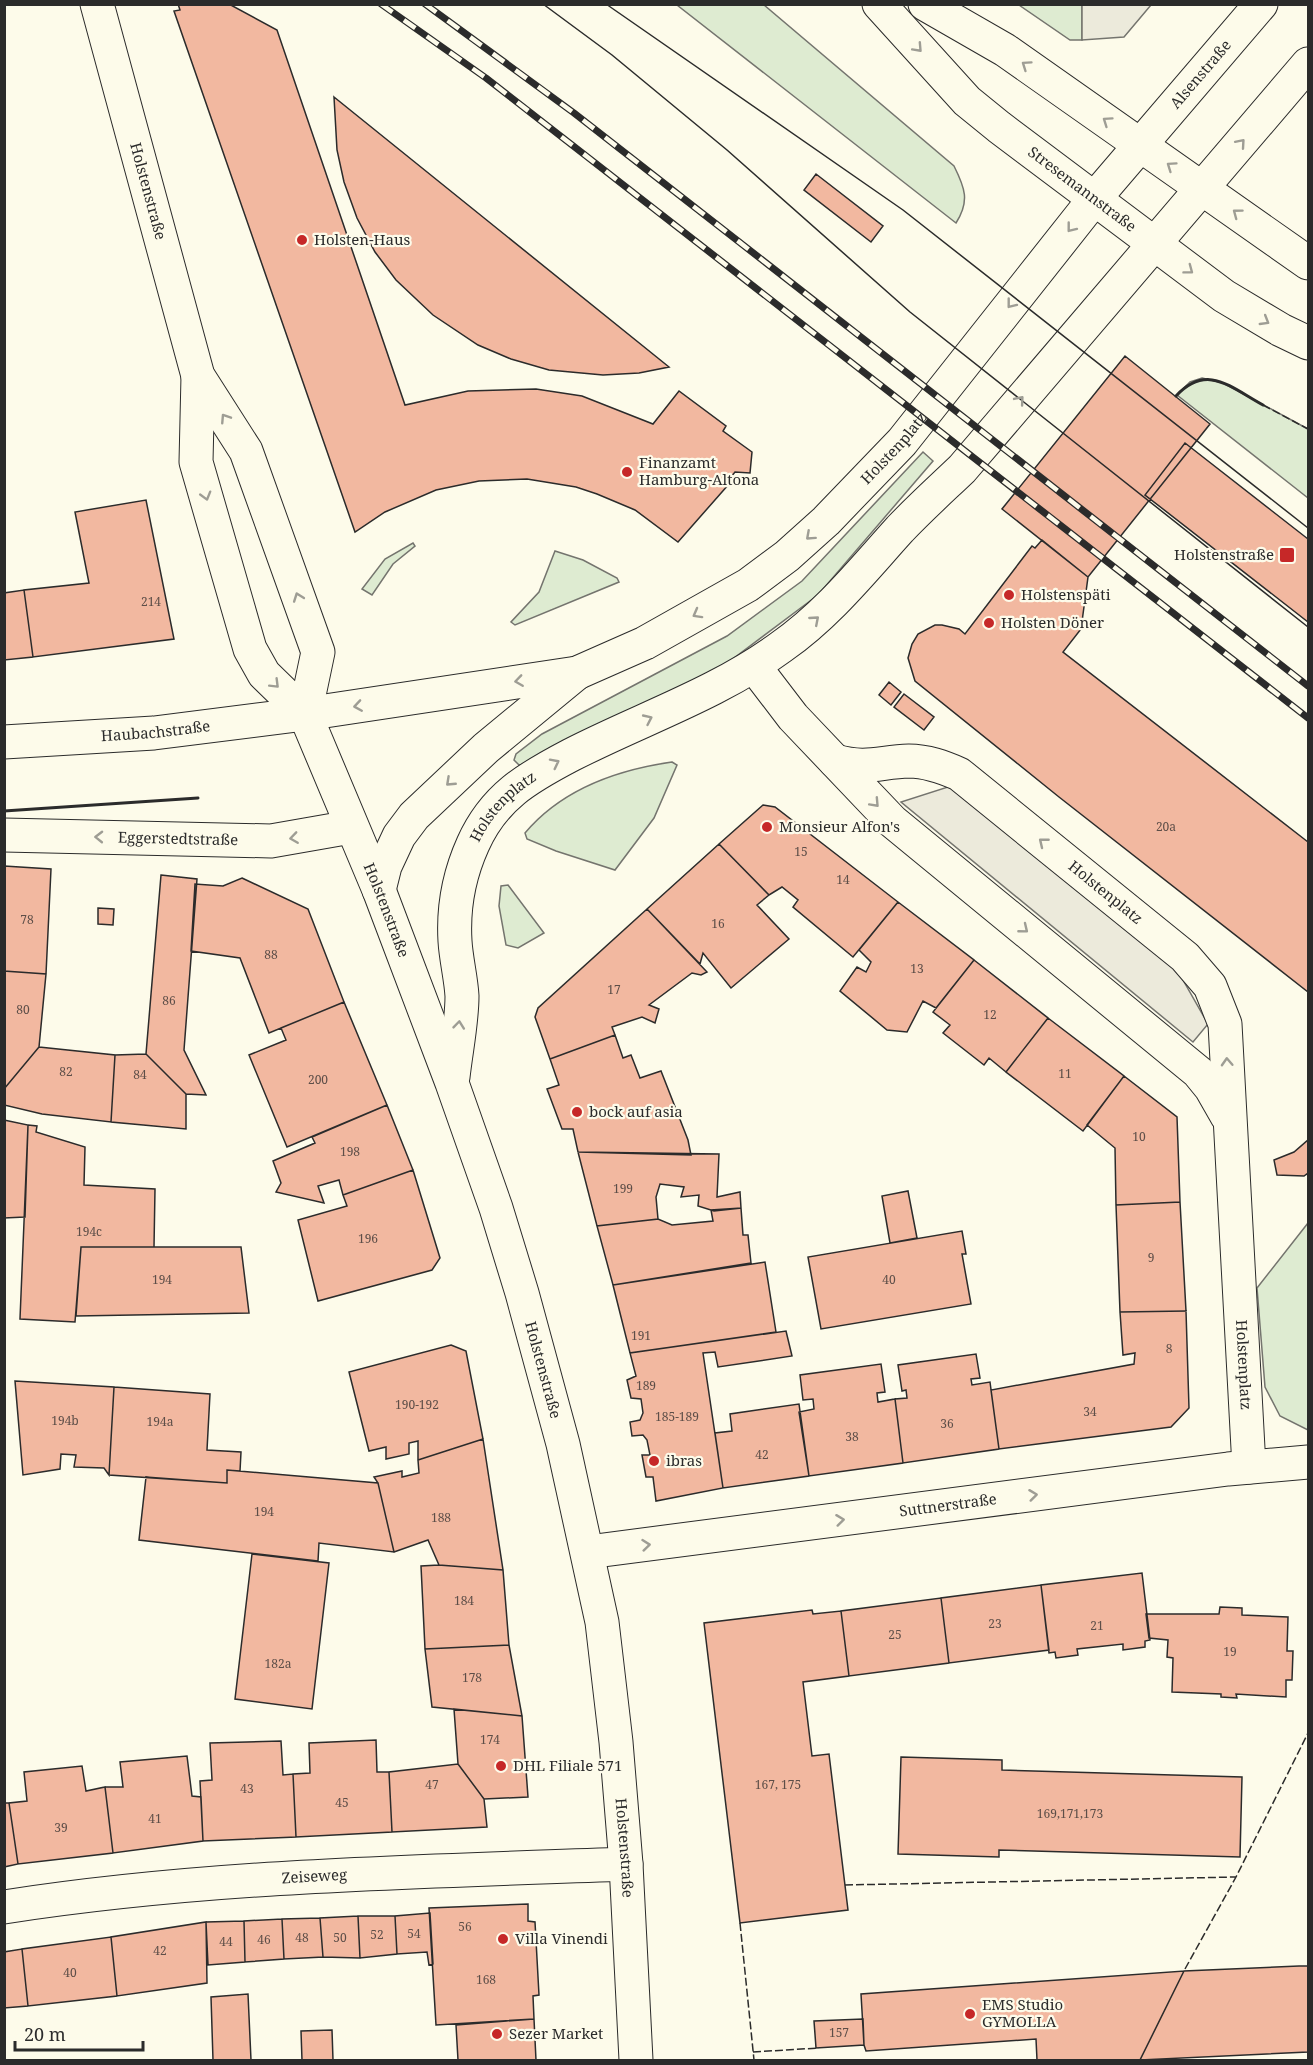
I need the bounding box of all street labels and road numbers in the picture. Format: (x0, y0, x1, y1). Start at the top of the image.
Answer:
street label: Alsenstraße (1165, 35, 1235, 112)
street label: Holstenstraße (126, 140, 172, 242)
street label: Stresemannstraße (1024, 141, 1141, 236)
street label: Holstenplatz (856, 408, 931, 488)
street label: Haubachstraße (100, 715, 211, 745)
street label: Holstenplatz (465, 766, 539, 845)
street label: Eggerstedtstraße (118, 827, 238, 849)
street label: Holstenplatz (1065, 856, 1147, 928)
street label: Holstenstraße (360, 859, 415, 960)
street label: Holstenstraße (521, 1319, 567, 1421)
street label: Holstenplatz (1232, 1319, 1257, 1410)
street label: Suttnerstraße (898, 1488, 998, 1521)
street label: Holstenstraße (612, 1797, 639, 1898)
street label: Zeiseweg (281, 1864, 348, 1887)

